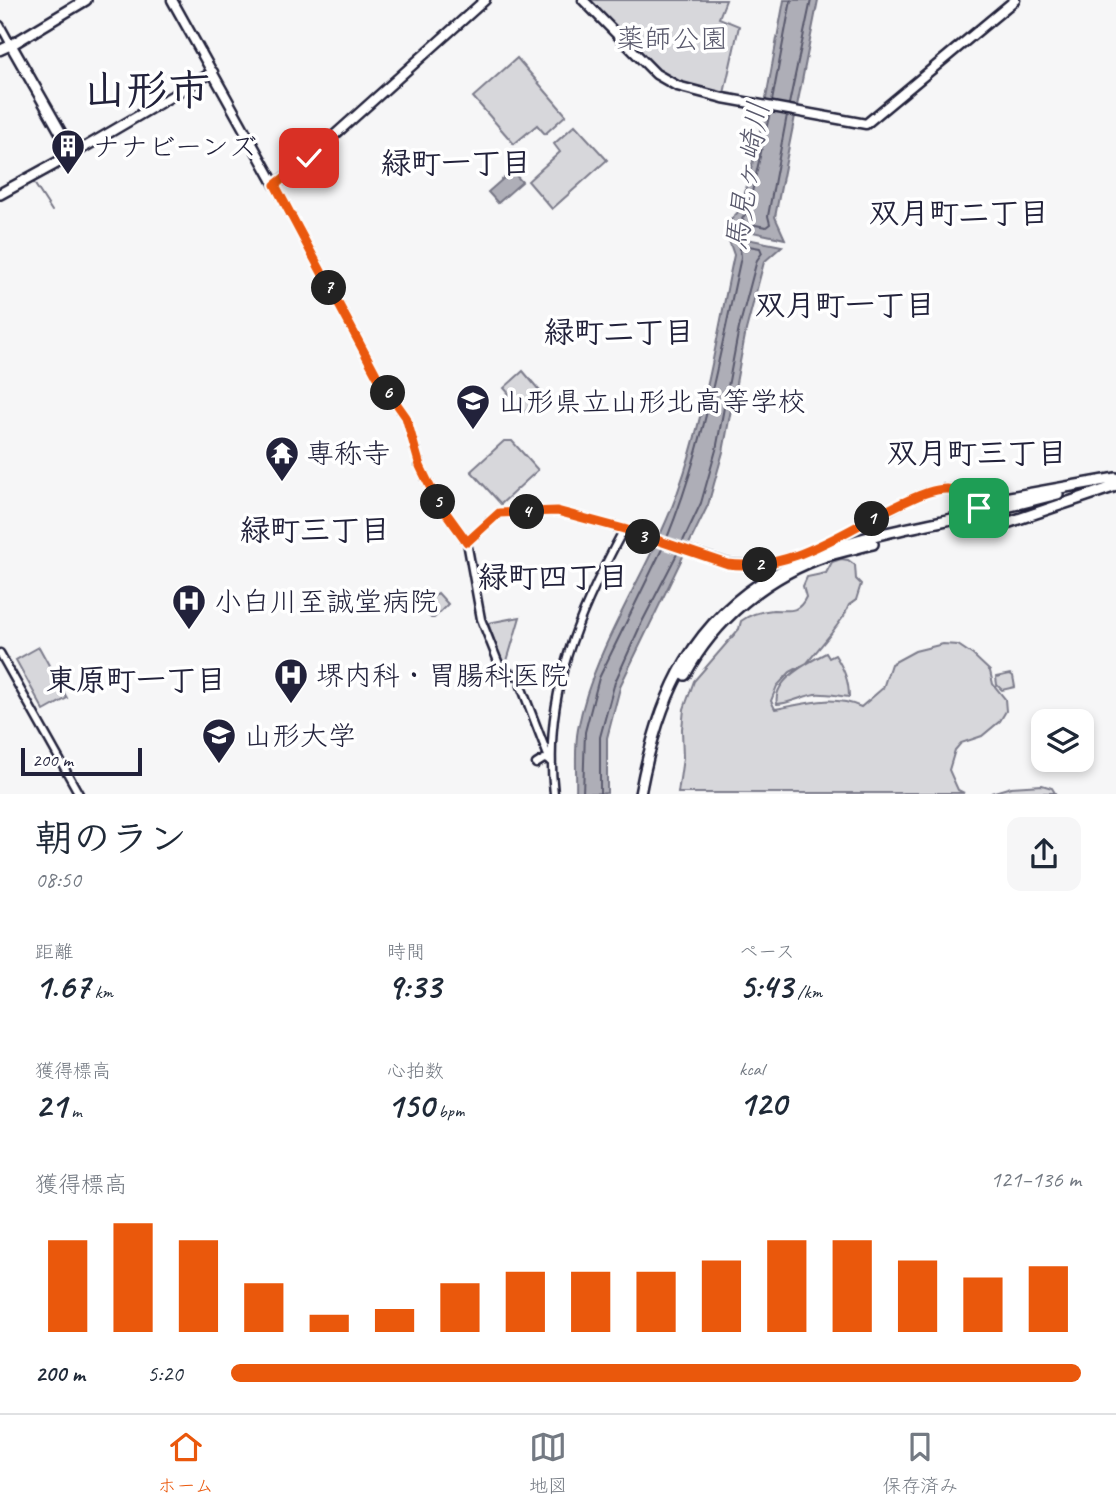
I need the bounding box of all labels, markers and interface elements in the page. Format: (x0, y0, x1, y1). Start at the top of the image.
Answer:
park label: 薬師公園 (616, 21, 728, 56)
district label: 山形市 (84, 64, 210, 117)
water label: 馬見ヶ崎川 (717, 99, 777, 253)
building icon: ナナビーンズ (49, 127, 87, 176)
pin (279, 128, 339, 188)
place label: ナナビーンズ (92, 129, 257, 164)
icon: check (290, 139, 328, 177)
district label: 緑町一丁目 (381, 144, 531, 182)
district label: 双月町二丁目 (869, 194, 1049, 232)
pin: 7 (312, 270, 346, 306)
text: 7 (324, 275, 333, 299)
district label: 双月町一丁目 (755, 286, 935, 324)
district label: 緑町二丁目 (544, 313, 694, 351)
pin: 6 (370, 376, 406, 410)
text: 6 (383, 380, 392, 404)
school or university icon: 山形県立山形北高等学校 (454, 382, 492, 431)
place label: 山形県立山形北高等学校 (498, 384, 806, 419)
temple icon: 専称寺 (263, 434, 301, 483)
district label: 双月町三丁目 (887, 434, 1067, 472)
place label: 専称寺 (306, 436, 390, 471)
pin (949, 478, 1009, 538)
pin: 5 (420, 484, 456, 520)
text: 5 (433, 489, 442, 513)
icon: arrive (960, 489, 998, 527)
pin: 4 (510, 494, 544, 530)
text: 4 (522, 499, 531, 523)
pin: 1 (854, 502, 890, 536)
text: 1 (867, 506, 876, 530)
district label: 緑町三丁目 (240, 511, 390, 549)
pin: 3 (626, 520, 660, 554)
text: 3 (638, 524, 647, 548)
pin: 2 (742, 548, 778, 582)
text: 2 (755, 552, 764, 576)
district label: 緑町四丁目 (478, 558, 628, 596)
hospital icon: 小白川至誠堂病院 (170, 582, 208, 631)
place label: 小白川至誠堂病院 (214, 584, 438, 619)
hospital icon: 堺内科・胃腸科医院 (272, 656, 310, 705)
place label: 堺内科・胃腸科医院 (316, 658, 568, 693)
district label: 東原町一丁目 (46, 661, 226, 699)
map controls (1031, 709, 1094, 772)
button: layers (1031, 709, 1094, 772)
school or university icon: 山形大学 (200, 716, 238, 765)
place label: 山形大学 (244, 718, 356, 753)
scale bar (21, 744, 142, 776)
text: 200 m (32, 748, 73, 772)
text: 朝のラン (35, 815, 187, 862)
button: share (1007, 817, 1081, 891)
text: 08:50 (35, 865, 81, 894)
text: 距離 (35, 940, 73, 964)
text: 時間 (387, 940, 425, 964)
text: ペース (739, 940, 795, 964)
text: 1.67 (35, 964, 90, 1009)
text: 9:33 (387, 964, 441, 1009)
text: 5:43 (739, 964, 793, 1009)
text: km (90, 980, 113, 1004)
text: /km (793, 980, 822, 1004)
text: kcal (739, 1057, 764, 1081)
text: 獲得標高 (35, 1059, 111, 1083)
text: 心拍数 (387, 1059, 444, 1083)
text: 120 (739, 1081, 786, 1126)
text: 21 (35, 1083, 67, 1128)
text: 150 (387, 1083, 434, 1128)
text: m (67, 1099, 82, 1123)
text: bpm (434, 1099, 464, 1123)
text: 121–136 m (990, 1165, 1081, 1194)
text: 獲得標高 (35, 1170, 127, 1199)
text: 200 m (35, 1359, 85, 1388)
text: 5:20 (147, 1359, 183, 1388)
tab: ホーム (158, 1428, 214, 1498)
tab: 地図 (529, 1428, 567, 1498)
tab: 保存済み (882, 1428, 958, 1498)

